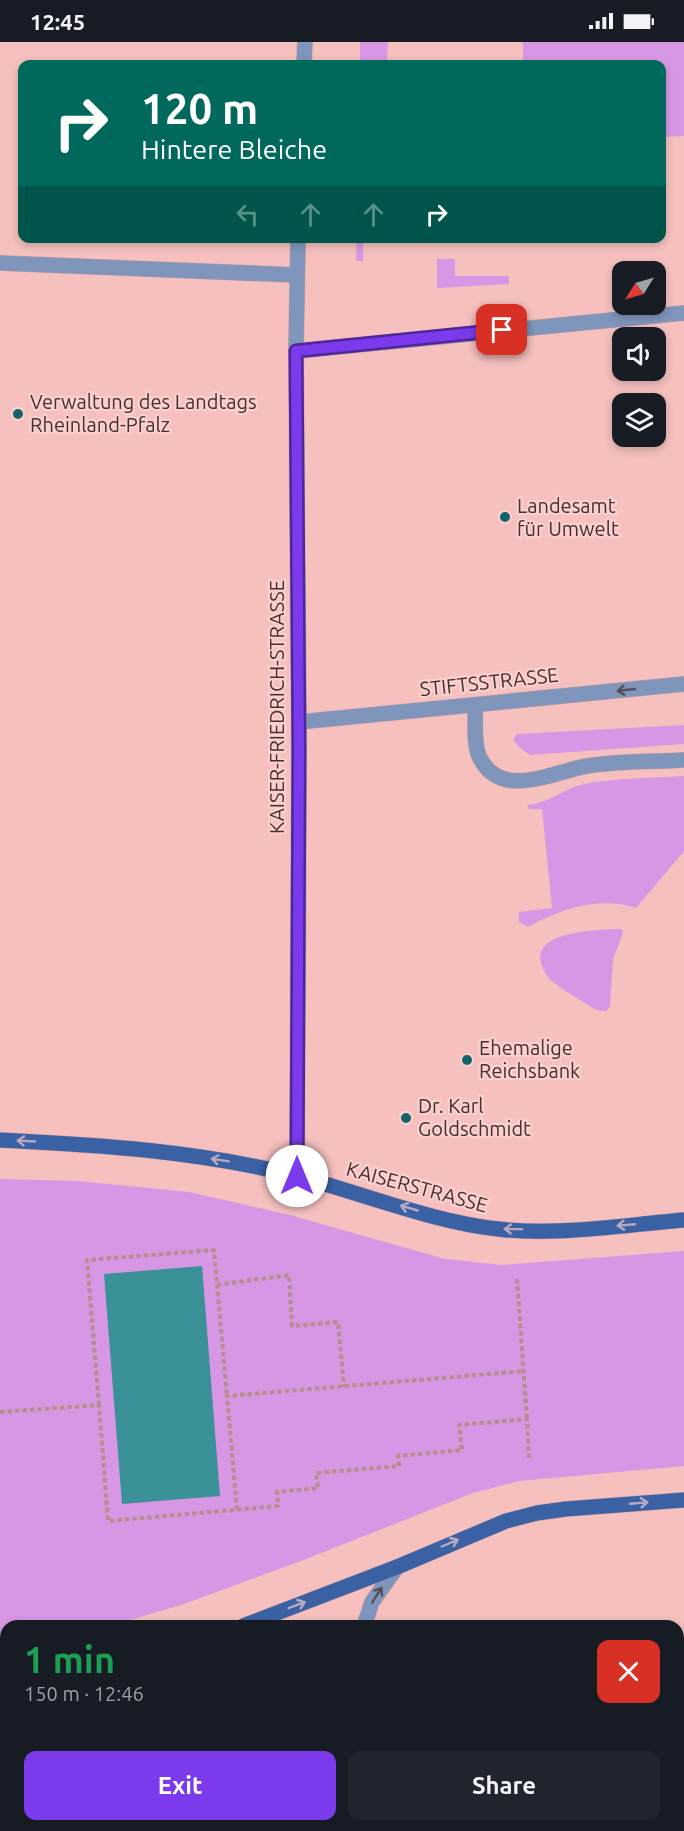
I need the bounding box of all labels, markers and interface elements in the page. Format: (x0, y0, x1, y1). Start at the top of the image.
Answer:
text: 12:45 (30, 9, 85, 34)
icon: right (42, 84, 120, 162)
text: 120 m (141, 85, 258, 132)
text: Hintere Bleiche (141, 134, 327, 164)
icon: left (231, 198, 264, 231)
icon: ahead (294, 198, 327, 231)
icon: ahead (357, 198, 390, 231)
icon: right (420, 198, 453, 231)
north arrow (612, 261, 666, 315)
map controls (612, 261, 666, 447)
pin (476, 304, 527, 355)
icon: arrive (485, 313, 518, 346)
button: sound (612, 327, 666, 381)
place label: Verwaltung des Landtags Rheinland-Pfalz (30, 390, 257, 436)
button: layers (612, 393, 666, 447)
marker: Verwaltung des Landtags Rheinland-Pfalz (11, 407, 25, 421)
place label: Landesamt für Umwelt (517, 494, 619, 540)
marker: Landesamt für Umwelt (498, 510, 512, 524)
street label: KAISER-FRIEDRICH-STRASSE (265, 580, 288, 834)
street label: STIFTSSTRASSE (419, 663, 559, 700)
one-way arrow (616, 685, 636, 696)
place label: Ehemalige Reichsbank (479, 1036, 580, 1082)
marker: Ehemalige Reichsbank (460, 1053, 474, 1067)
place label: Dr. Karl Goldschmidt (418, 1094, 531, 1140)
marker: Dr. Karl Goldschmidt (399, 1111, 413, 1125)
one-way arrow (17, 1136, 36, 1147)
position arrow (265, 1144, 329, 1208)
one-way arrow (211, 1154, 230, 1165)
street label: KAISERSTRASSE (344, 1157, 490, 1216)
one-way arrow (400, 1202, 419, 1213)
one-way arrow (616, 1220, 636, 1231)
one-way arrow (503, 1224, 523, 1235)
one-way arrow (629, 1497, 649, 1508)
one-way arrow (441, 1537, 459, 1549)
one-way arrow (372, 1587, 384, 1604)
one-way arrow (287, 1599, 306, 1610)
text: 1 min (24, 1639, 115, 1680)
button: close (597, 1640, 660, 1703)
text: 150 m · 12:46 (24, 1682, 144, 1705)
button: Exit (24, 1751, 336, 1820)
button: Share (348, 1751, 660, 1820)

